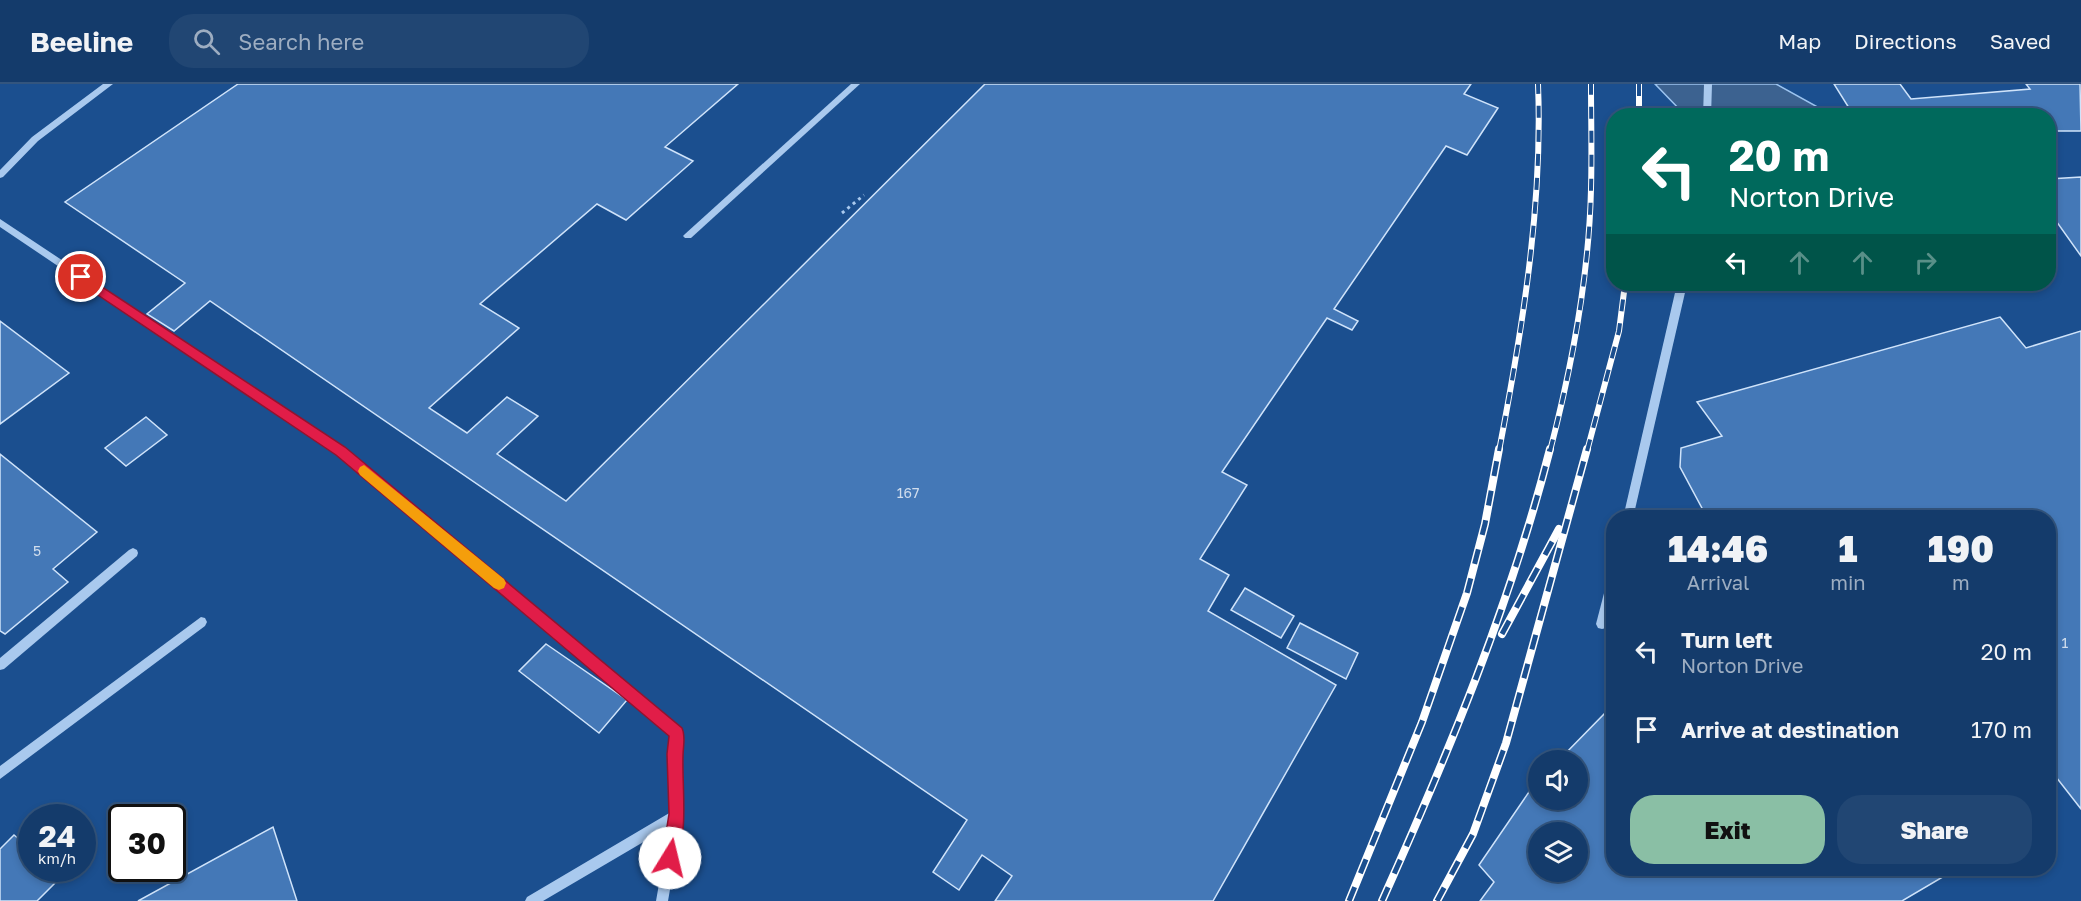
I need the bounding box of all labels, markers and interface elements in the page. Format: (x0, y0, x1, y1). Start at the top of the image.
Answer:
search box (169, 14, 589, 68)
text: Beeline (30, 25, 133, 58)
icon: search (190, 25, 223, 58)
text: Search here (238, 28, 364, 55)
text: Map (1778, 28, 1821, 54)
text: Directions (1854, 28, 1957, 54)
text: Saved (1990, 28, 2051, 54)
text: 20 m (1729, 130, 1829, 180)
icon: left (1630, 132, 1708, 210)
text: Norton Drive (1729, 181, 1894, 213)
icon: left (1720, 246, 1753, 279)
icon: ahead (1783, 246, 1816, 279)
icon: ahead (1846, 246, 1879, 279)
icon: right (1909, 246, 1942, 279)
pin (55, 251, 106, 302)
icon: arrive (64, 260, 97, 293)
house number: 167 (897, 484, 919, 501)
text: 14:46 (1668, 527, 1768, 570)
text: 1 (1838, 527, 1857, 570)
text: 190 (1928, 527, 1994, 570)
house number: 5 (33, 542, 41, 559)
text: Arrival (1687, 570, 1749, 594)
text: min (1830, 570, 1866, 594)
text: m (1952, 570, 1970, 594)
text: Turn left (1681, 626, 1772, 653)
house number: 1 (2062, 634, 2069, 651)
icon: left (1630, 635, 1663, 668)
text: 20 m (1981, 638, 2032, 665)
text: Norton Drive (1681, 653, 1803, 677)
icon: arrive (1630, 713, 1663, 746)
text: Arrive at destination (1681, 716, 1899, 743)
text: 170 m (1971, 716, 2032, 743)
map controls (1528, 750, 1588, 882)
button: sound (1528, 750, 1588, 810)
button: Exit (1630, 795, 1825, 864)
button: Share (1837, 795, 2032, 864)
speed limit sign: 30 (108, 804, 186, 882)
text: 24 (38, 818, 76, 854)
button: layers (1528, 822, 1588, 882)
position arrow (638, 826, 702, 890)
text: km/h (38, 849, 76, 867)

